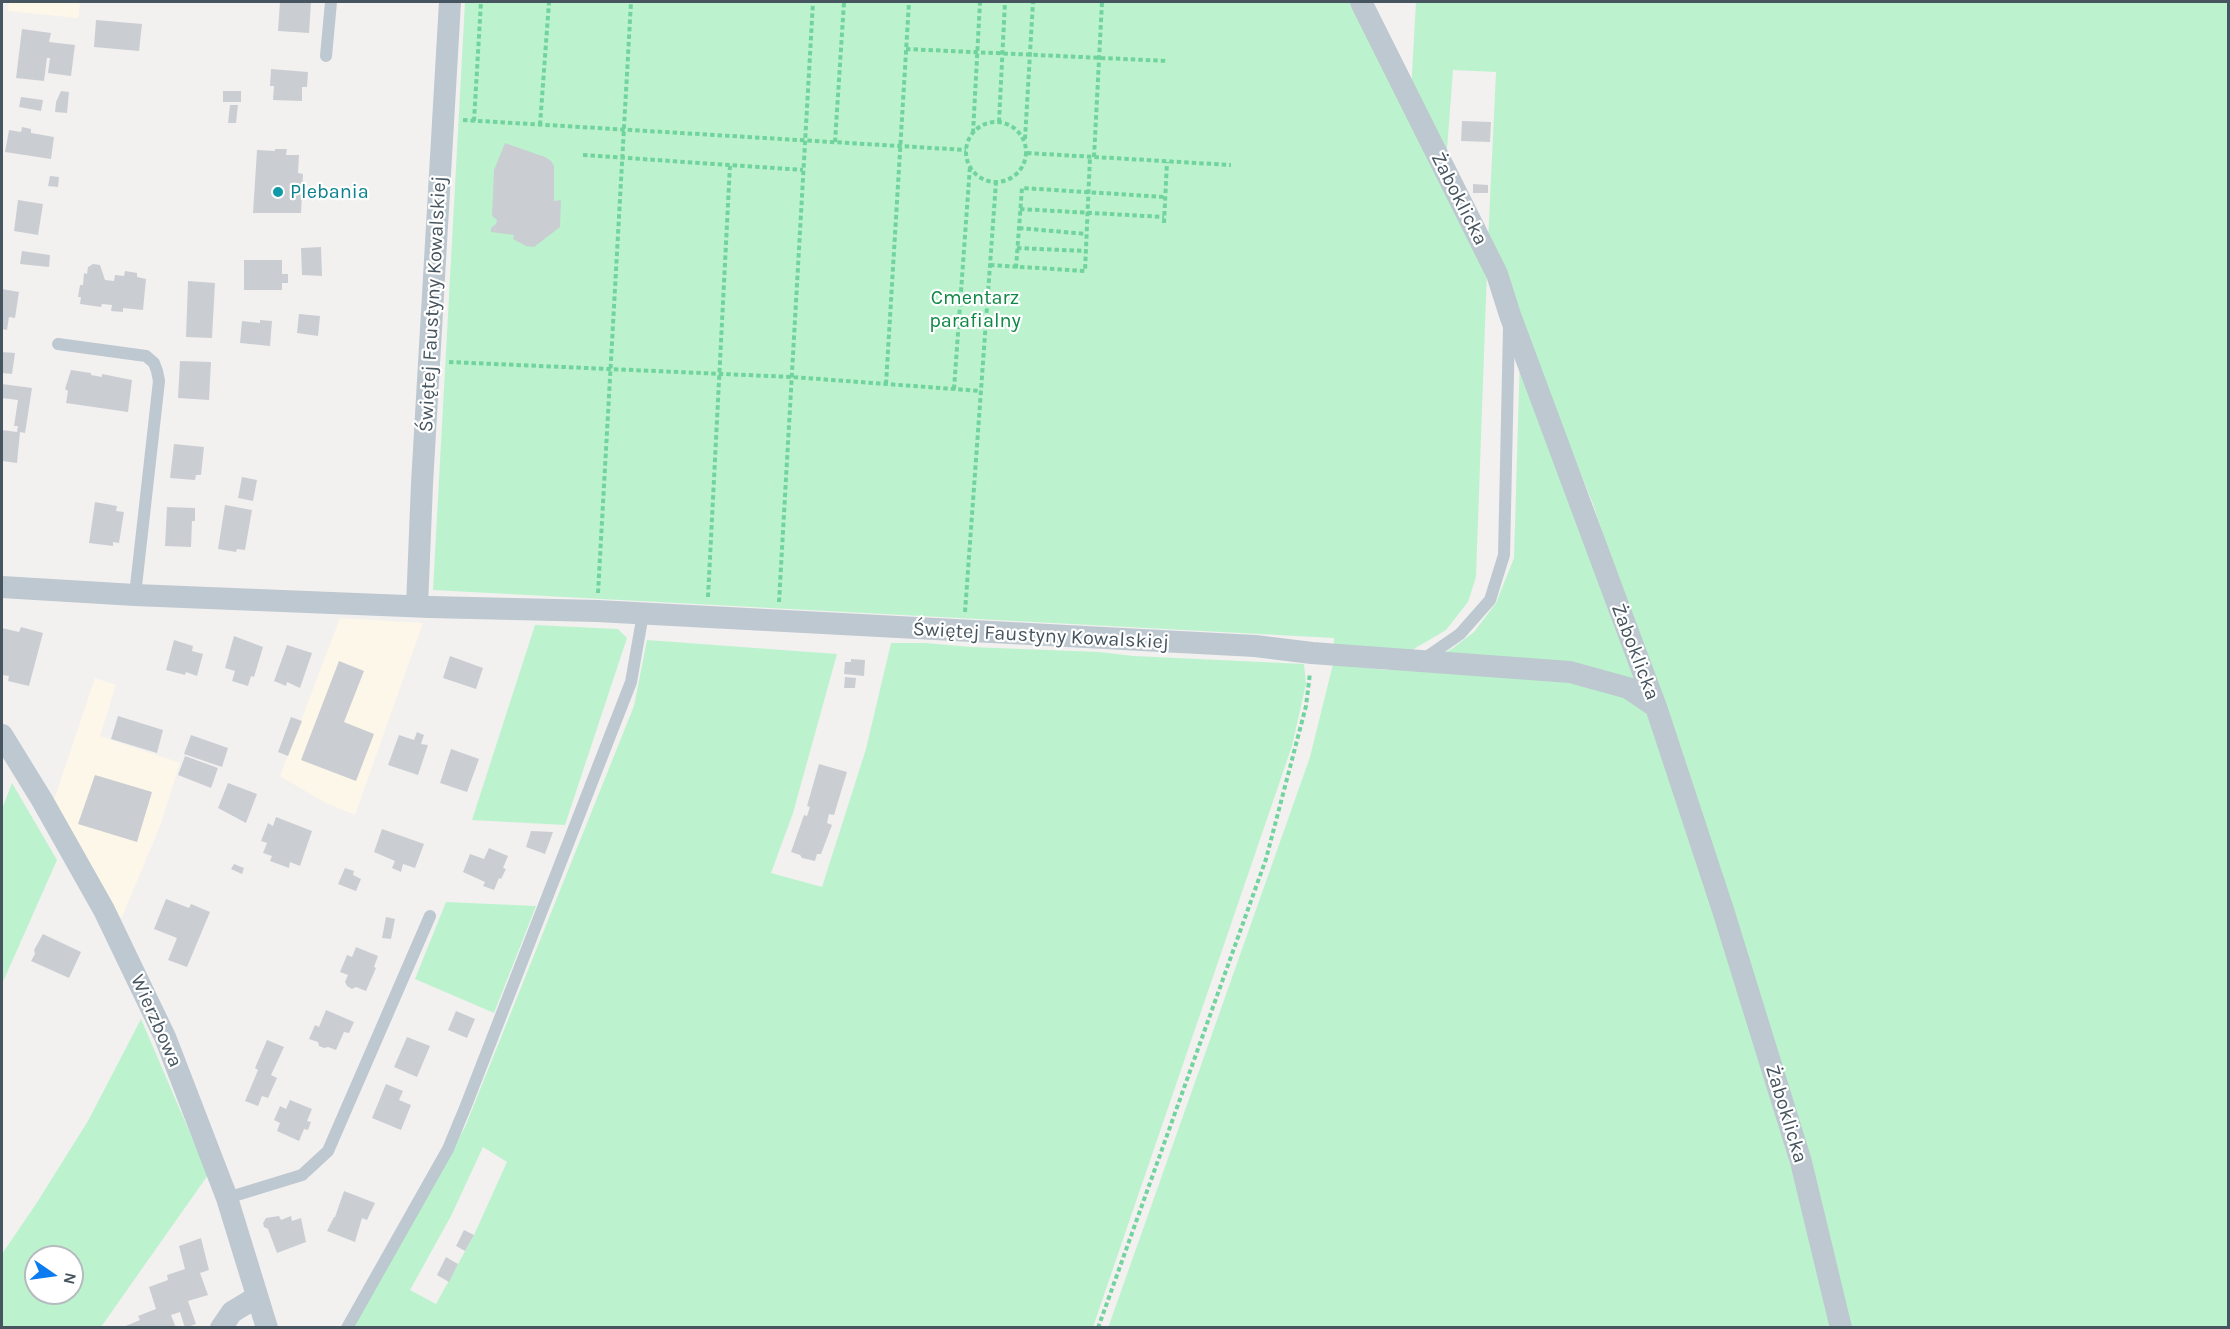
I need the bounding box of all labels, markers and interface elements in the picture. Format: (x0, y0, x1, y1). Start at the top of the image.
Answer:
street label: Żaboklicka (1425, 149, 1493, 249)
street label: Świętej Faustyny Kowalskiej (414, 175, 452, 433)
place label: Plebania (290, 180, 369, 204)
marker: Plebania (271, 185, 285, 199)
park label: Cmentarz parafialny (929, 286, 1021, 333)
street label: Żaboklicka (1606, 601, 1664, 703)
street label: Świętej Faustyny Kowalskiej (912, 617, 1170, 655)
street label: Wierzbowa (125, 971, 187, 1071)
street label: Żaboklicka (1760, 1062, 1812, 1166)
north arrow (24, 1245, 84, 1305)
text: N (60, 1271, 81, 1286)

